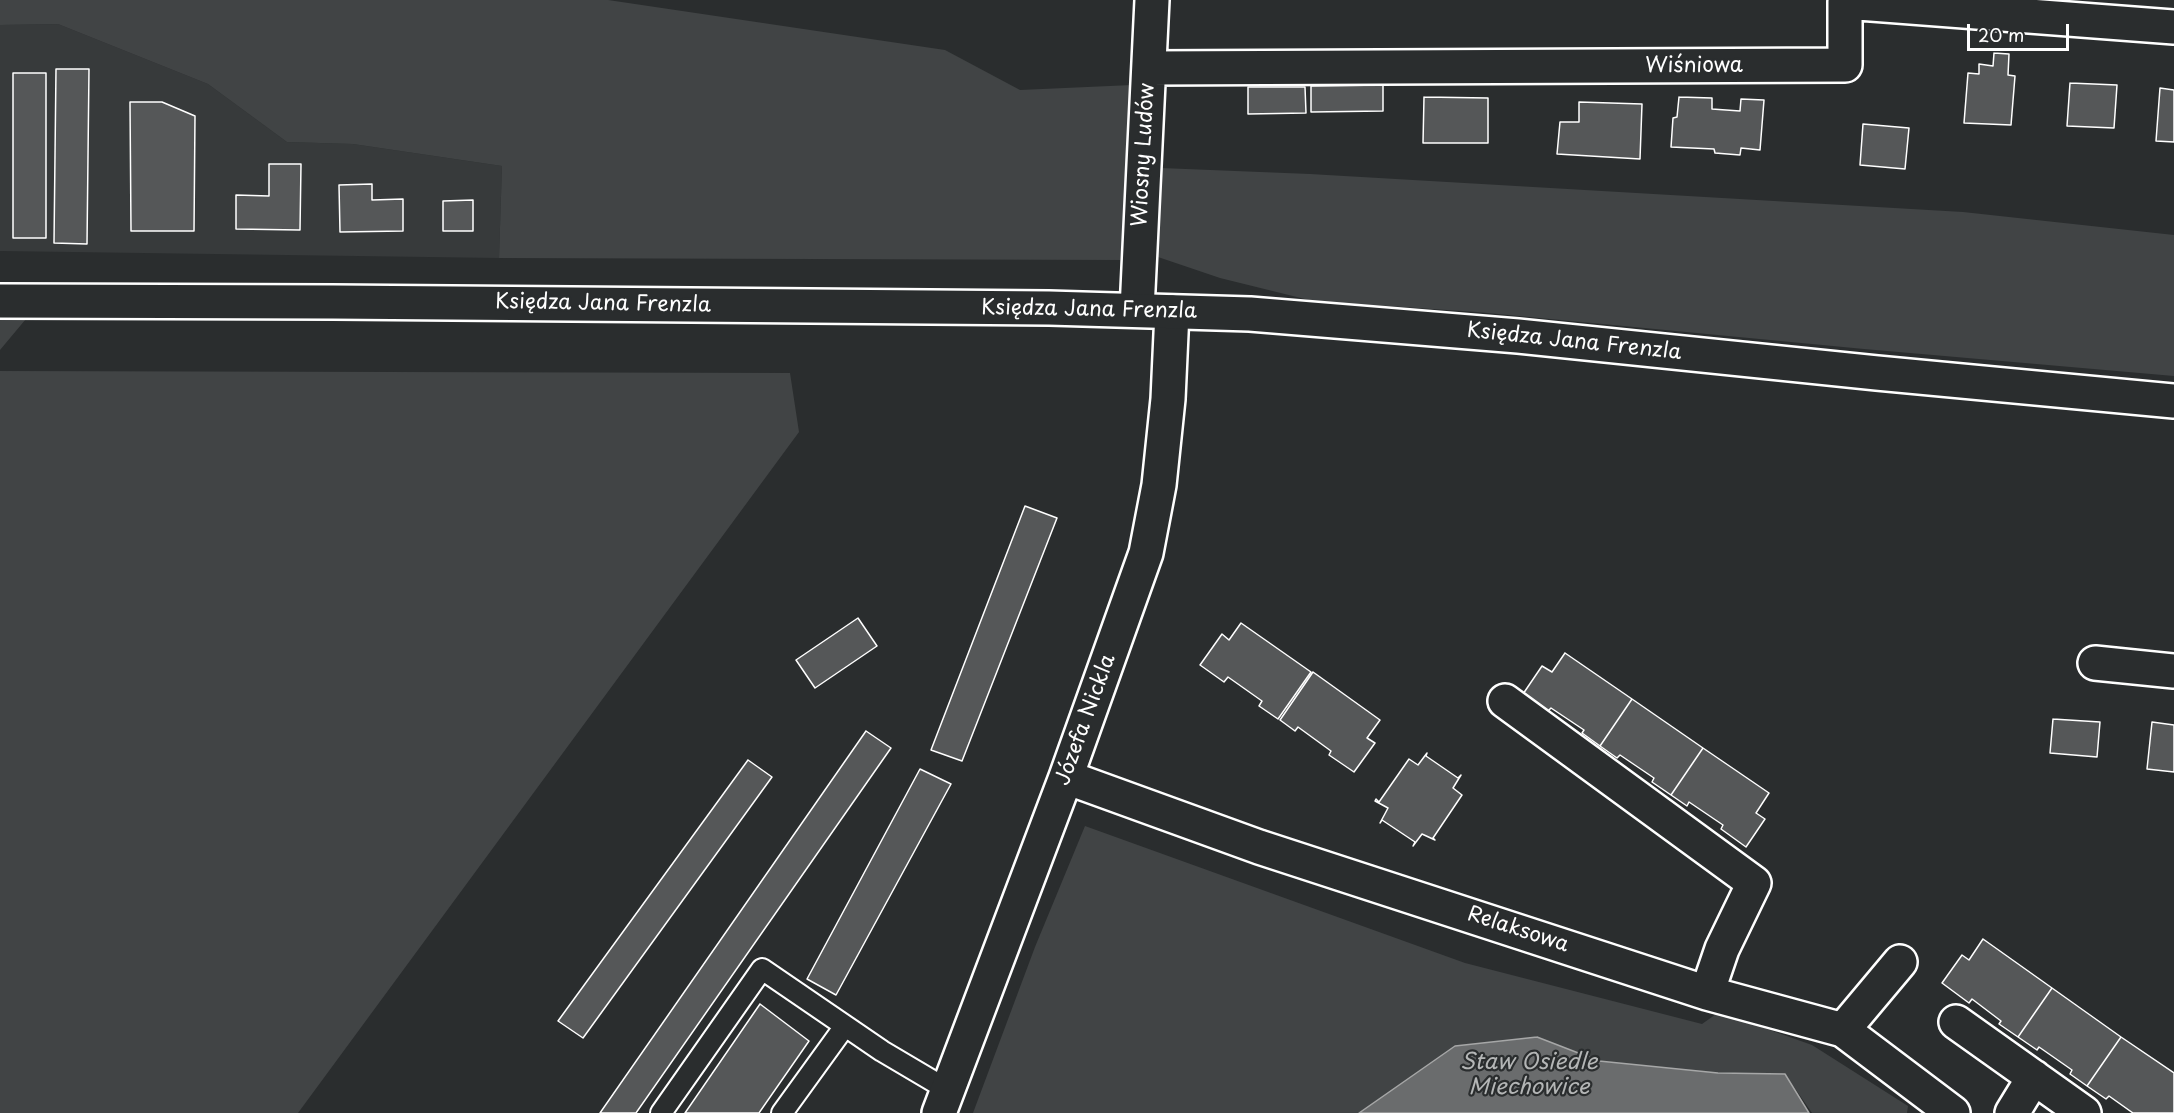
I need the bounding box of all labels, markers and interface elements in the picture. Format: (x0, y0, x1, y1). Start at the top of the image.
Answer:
scale bar (1970, 12, 2072, 50)
text: 20 m (1978, 21, 2024, 48)
street label: Wiśniowa (1645, 53, 1743, 79)
street label: Wiosny Ludów (1128, 83, 1160, 227)
street label: Księdza Jana Frenzla (495, 290, 711, 318)
street label: Księdza Jana Frenzla (981, 296, 1197, 324)
street label: Księdza Jana Frenzla (1465, 318, 1683, 366)
street label: Józefa Nickla (1051, 651, 1121, 789)
street label: Relaksowa (1464, 902, 1572, 958)
water label: Staw Osiedle Miechowice (1460, 1050, 1598, 1102)

